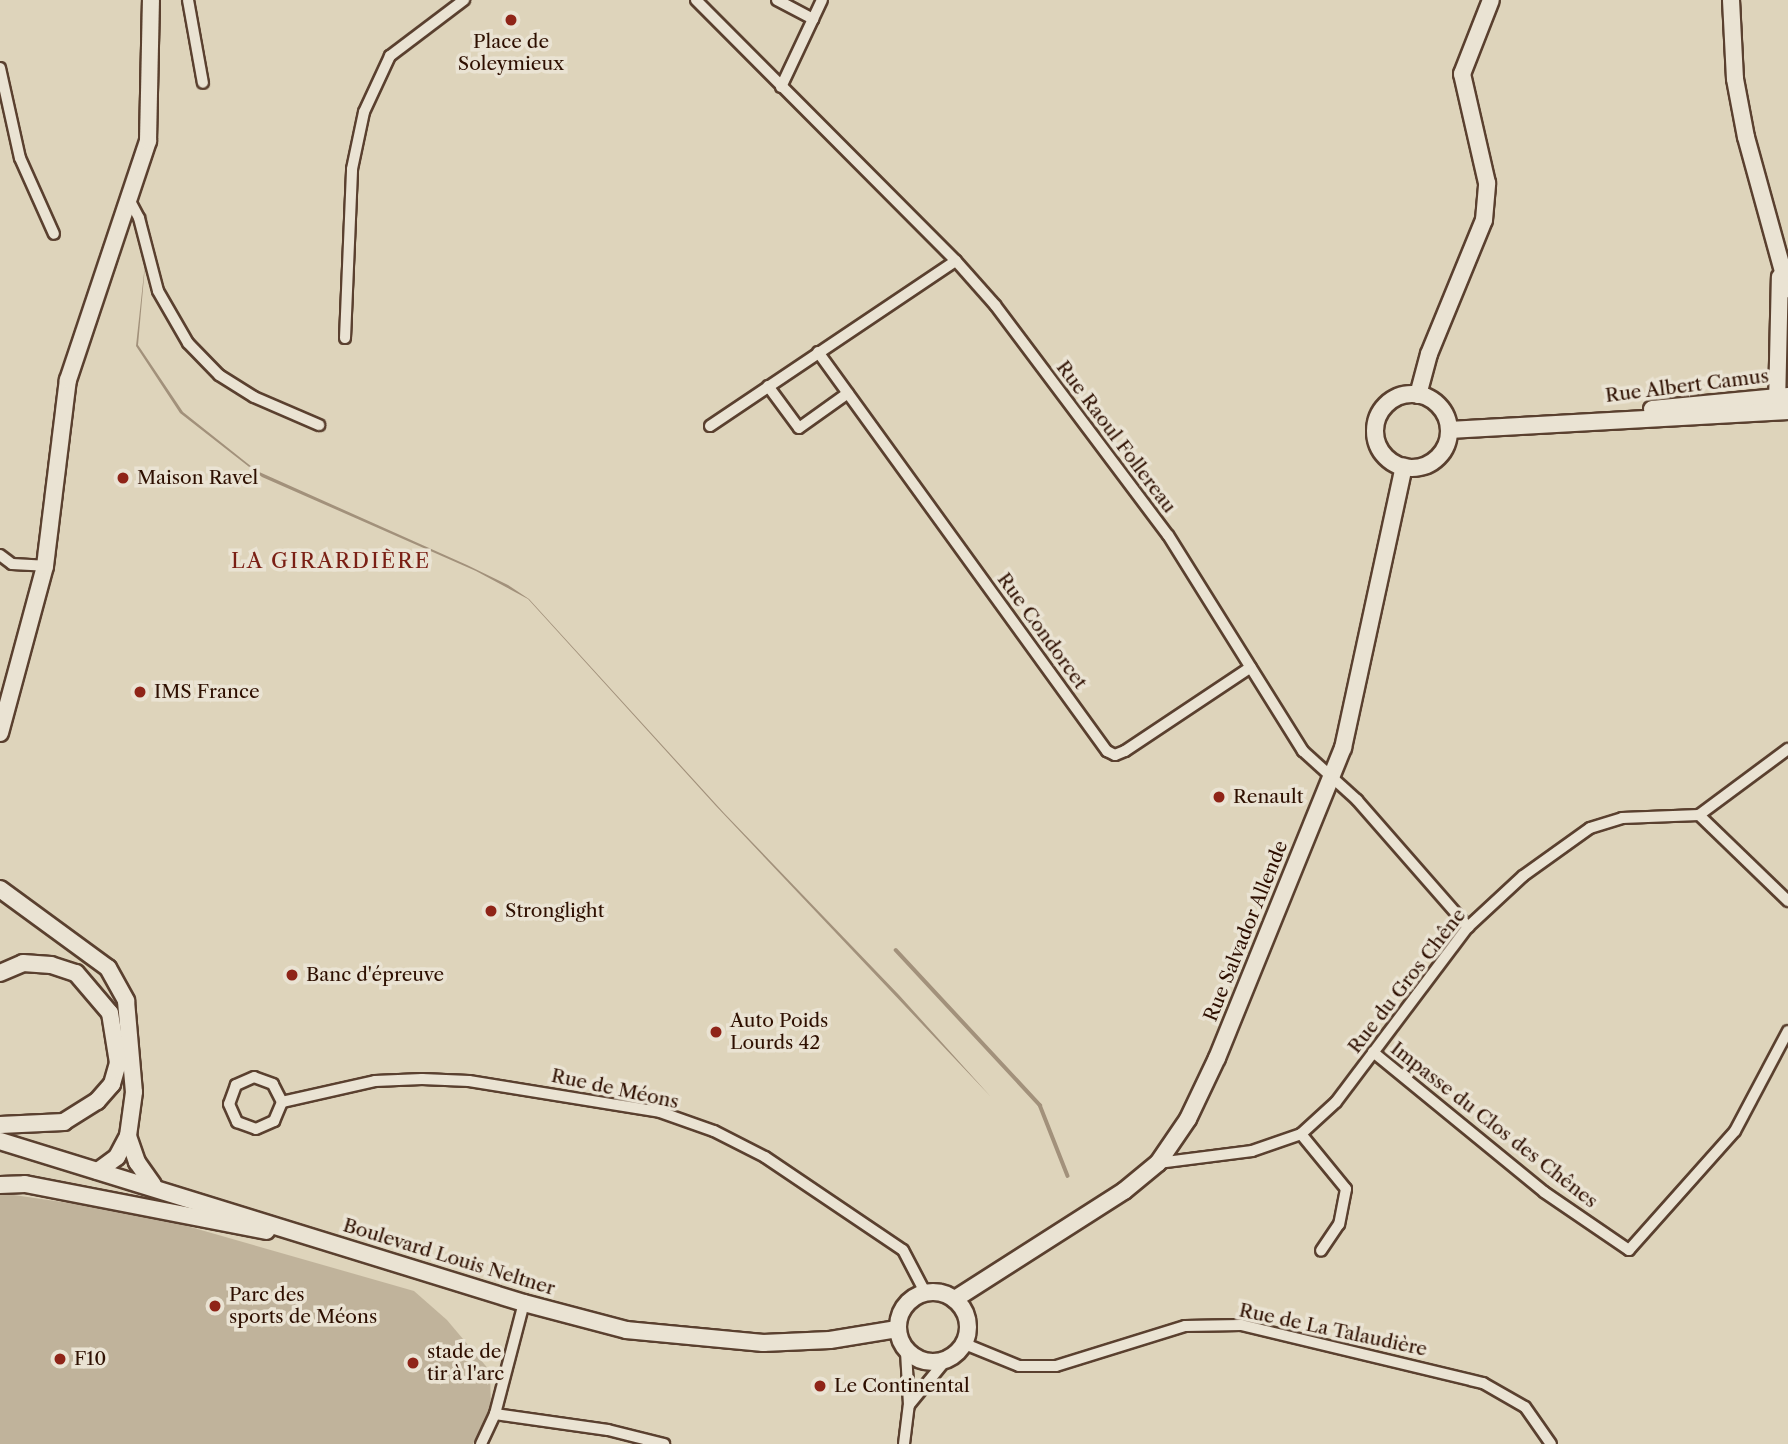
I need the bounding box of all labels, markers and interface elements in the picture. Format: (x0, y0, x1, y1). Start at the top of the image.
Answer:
marker: Place de Soleymieux (503, 12, 519, 28)
place label: Place de Soleymieux (458, 31, 564, 75)
street label: Rue Raoul Follereau (1051, 356, 1181, 518)
street label: Rue Albert Camus (1604, 365, 1770, 407)
place label: Maison Ravel (137, 467, 258, 489)
marker: Maison Ravel (115, 470, 131, 486)
district label: LA GIRARDIÈRE (232, 548, 430, 574)
street label: Rue Condorcet (992, 569, 1092, 693)
place label: IMS France (154, 681, 260, 703)
marker: IMS France (132, 684, 148, 700)
place label: Renault (1233, 786, 1303, 808)
marker: Renault (1211, 789, 1227, 805)
street label: Rue Salvador Allende (1199, 837, 1293, 1025)
place label: Stronglight (505, 900, 604, 922)
marker: Stronglight (483, 903, 499, 919)
street label: Rue du Gros Chêne (1343, 904, 1471, 1058)
place label: Banc d'épreuve (306, 964, 444, 986)
marker: Banc d'épreuve (284, 967, 300, 983)
place label: Auto Poids Lourds 42 (730, 1010, 828, 1054)
marker: Auto Poids Lourds 42 (708, 1024, 724, 1040)
street label: Impasse du Clos des Chênes (1386, 1037, 1602, 1213)
street label: Rue de Méons (549, 1064, 681, 1114)
street label: Boulevard Louis Neltner (340, 1214, 558, 1300)
place label: Parc des sports de Méons (229, 1284, 377, 1328)
marker: Parc des sports de Méons (207, 1298, 223, 1314)
street label: Rue de La Talaudière (1237, 1299, 1429, 1361)
place label: stade de tir à l'arc (427, 1341, 505, 1385)
place label: F10 (74, 1348, 106, 1370)
marker: F10 (52, 1351, 68, 1367)
marker: stade de tir à l'arc (405, 1355, 421, 1371)
place label: Le Continental (834, 1375, 970, 1397)
marker: Le Continental (812, 1378, 828, 1394)

